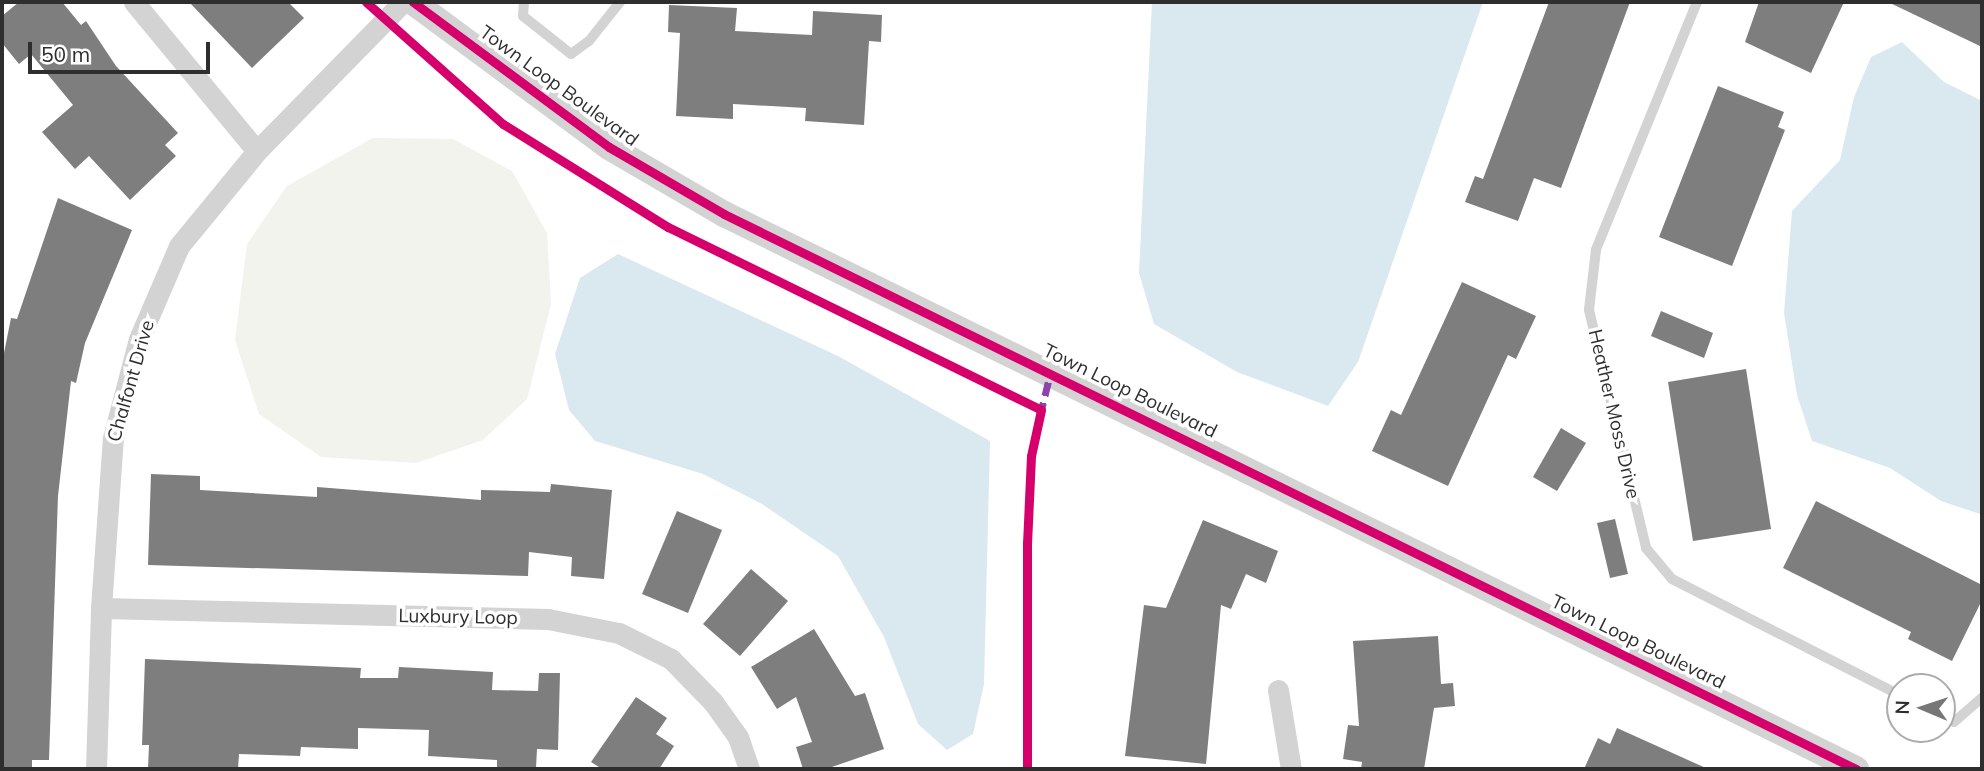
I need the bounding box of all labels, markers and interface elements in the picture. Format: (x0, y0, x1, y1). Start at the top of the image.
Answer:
street label: Town Loop Boulevard (475, 21, 643, 151)
scale bar (32, 28, 214, 72)
text: 50 m (41, 41, 90, 67)
street label: Chalfont Drive (103, 317, 159, 445)
street label: Heather Moss Drive (1583, 327, 1645, 501)
street label: Town Loop Boulevard (1039, 339, 1221, 443)
street label: Town Loop Boulevard (1547, 590, 1729, 694)
street label: Luxbury Loop (398, 605, 518, 629)
north arrow (1886, 673, 1956, 743)
text: N (1890, 700, 1914, 715)

